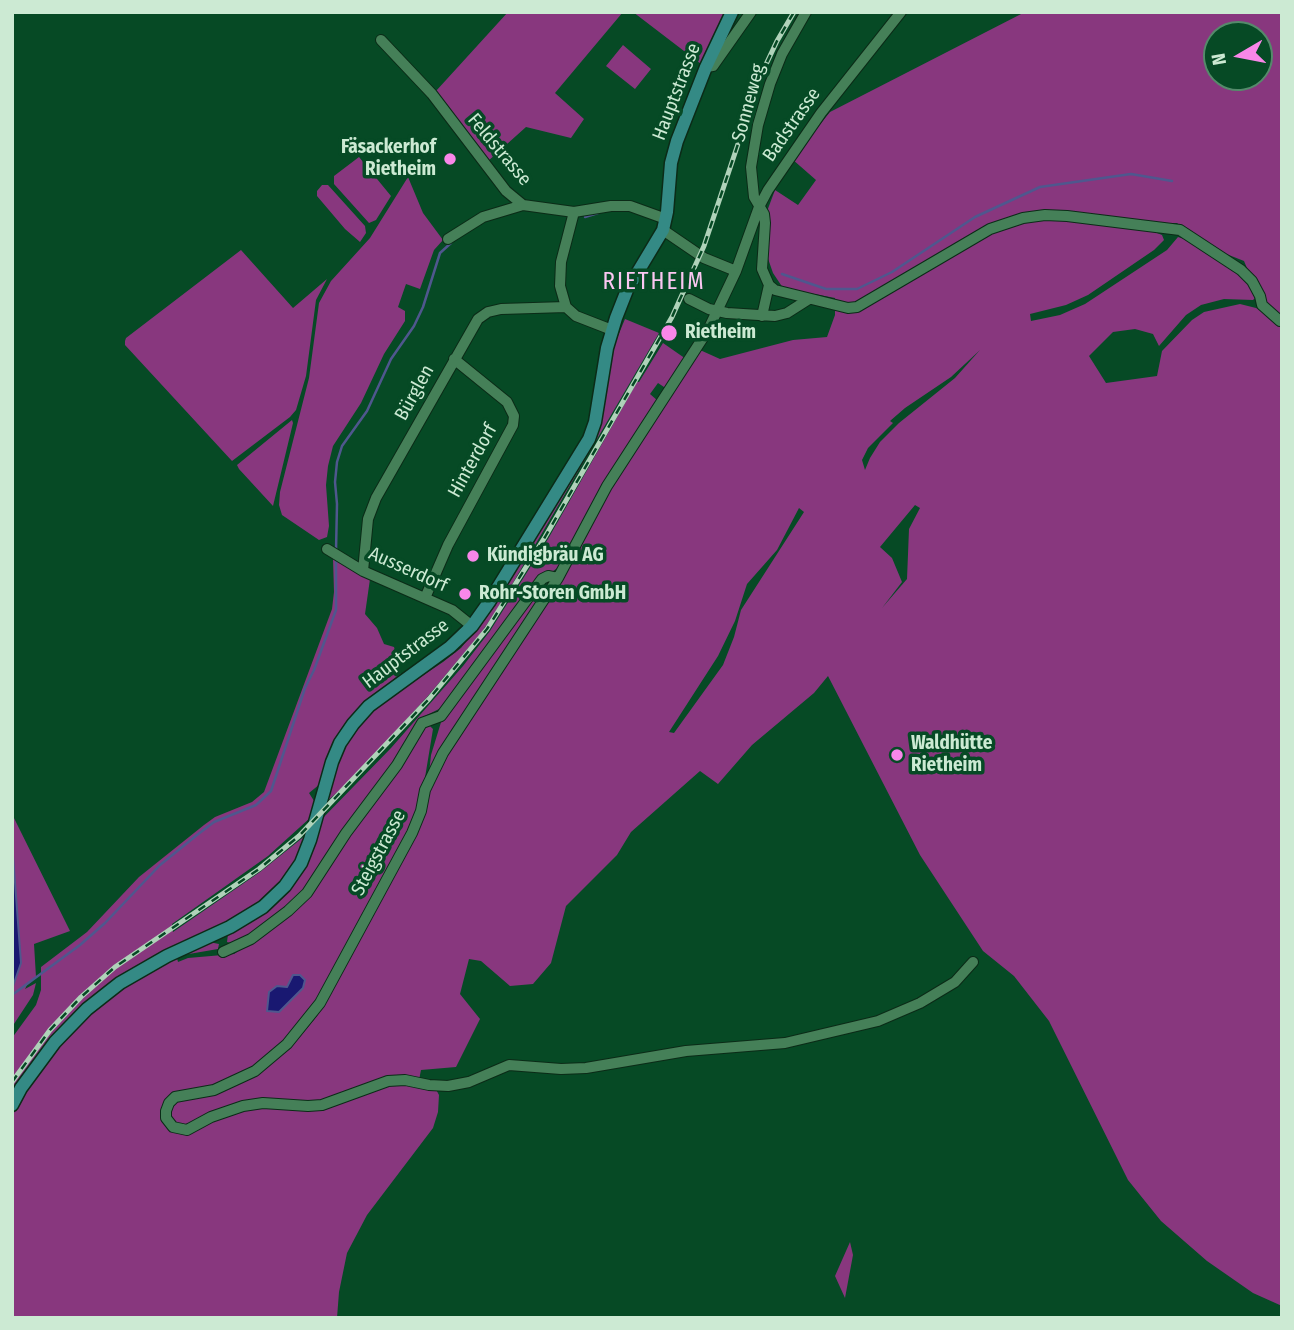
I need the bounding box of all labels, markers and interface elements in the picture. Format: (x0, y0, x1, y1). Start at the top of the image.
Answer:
north arrow (1203, 21, 1273, 91)
street label: Hauptstrasse (648, 40, 706, 144)
text: N (1206, 52, 1231, 67)
street label: Sonneweg (728, 62, 770, 144)
street label: Badstrasse (758, 84, 826, 166)
street label: Feldstrasse (462, 109, 536, 191)
place label: Fäsackerhof Rietheim (341, 137, 436, 181)
marker: Fäsackerhof Rietheim (442, 151, 458, 167)
district label: RIETHEIM (603, 269, 705, 297)
place label: Rietheim (685, 322, 756, 344)
marker: Rietheim (659, 323, 679, 343)
street label: Bürglen (390, 361, 440, 425)
street label: Hinterdorf (444, 420, 502, 502)
street label: Ausserdorf (365, 542, 451, 598)
place label: Kündigbräu AG (487, 545, 604, 567)
marker: Kündigbräu AG (465, 548, 481, 564)
place label: Rohr-Storen GmbH (479, 583, 626, 605)
marker: Rohr-Storen GmbH (457, 586, 473, 602)
street label: Hauptstrasse (358, 614, 454, 694)
place label: Waldhütte Rietheim (911, 733, 992, 777)
marker: Waldhütte Rietheim (889, 747, 905, 763)
street label: Steigstrasse (347, 806, 411, 900)

